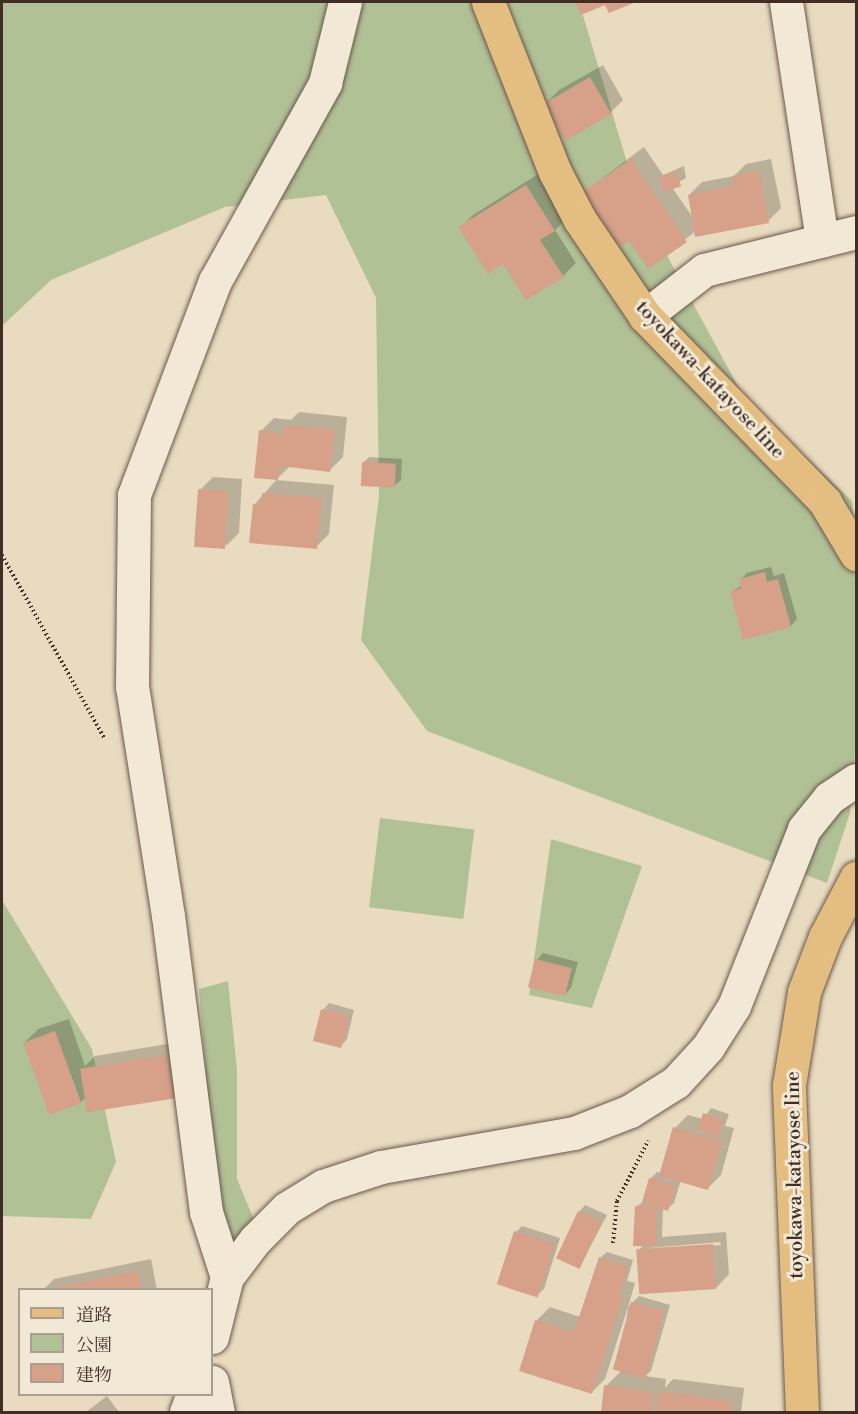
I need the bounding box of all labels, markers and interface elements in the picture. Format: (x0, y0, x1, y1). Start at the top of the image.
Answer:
street label: toyokawa-katayose line (630, 296, 790, 464)
street label: toyokawa-katayose line (781, 1071, 809, 1279)
legend (18, 1288, 213, 1396)
text: 道路 (76, 1304, 112, 1327)
text: 公園 (76, 1334, 112, 1357)
text: 建物 (76, 1364, 112, 1387)

